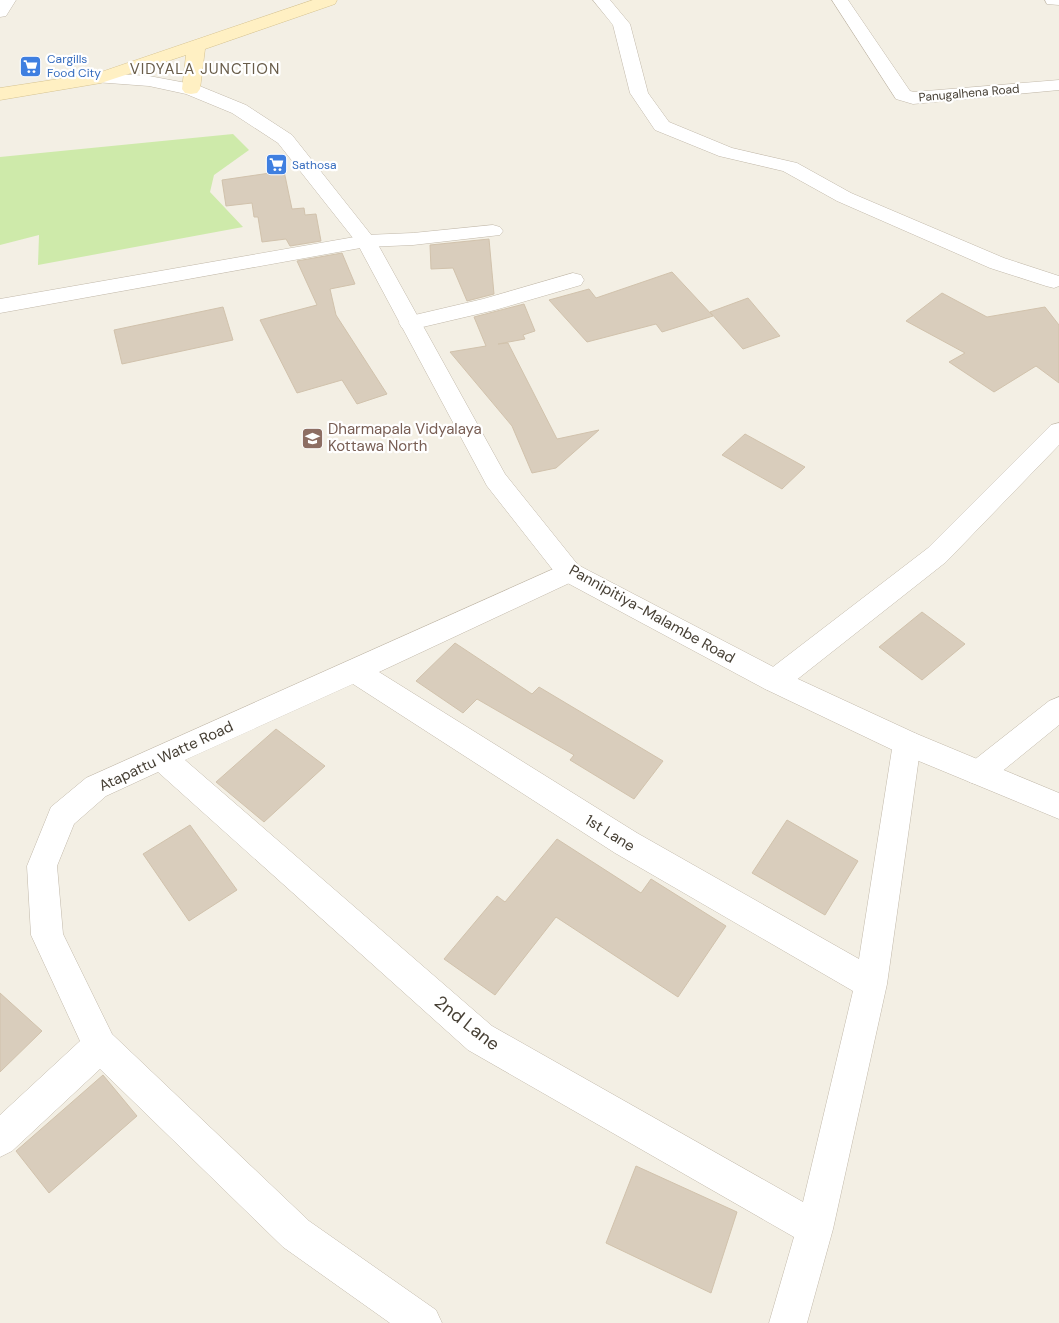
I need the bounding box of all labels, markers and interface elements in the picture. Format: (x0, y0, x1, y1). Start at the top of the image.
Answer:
place label: Cargills Food City (47, 51, 101, 81)
supermarket icon: Cargills Food City (19, 54, 43, 78)
district label: VIDYALA JUNCTION (130, 59, 280, 79)
street label: Panugalhena Road (918, 81, 1020, 105)
supermarket icon: Sathosa (264, 153, 288, 177)
place label: Sathosa (292, 157, 337, 173)
place label: Dharmapala Vidyalaya Kottawa North (328, 419, 482, 456)
school or university icon: Dharmapala Vidyalaya Kottawa North (300, 426, 324, 450)
street label: Pannipitiya-Malambe Road (566, 560, 738, 668)
street label: Atapattu Watte Road (96, 716, 236, 796)
street label: 1st Lane (581, 810, 639, 856)
street label: 2nd Lane (429, 990, 505, 1056)

